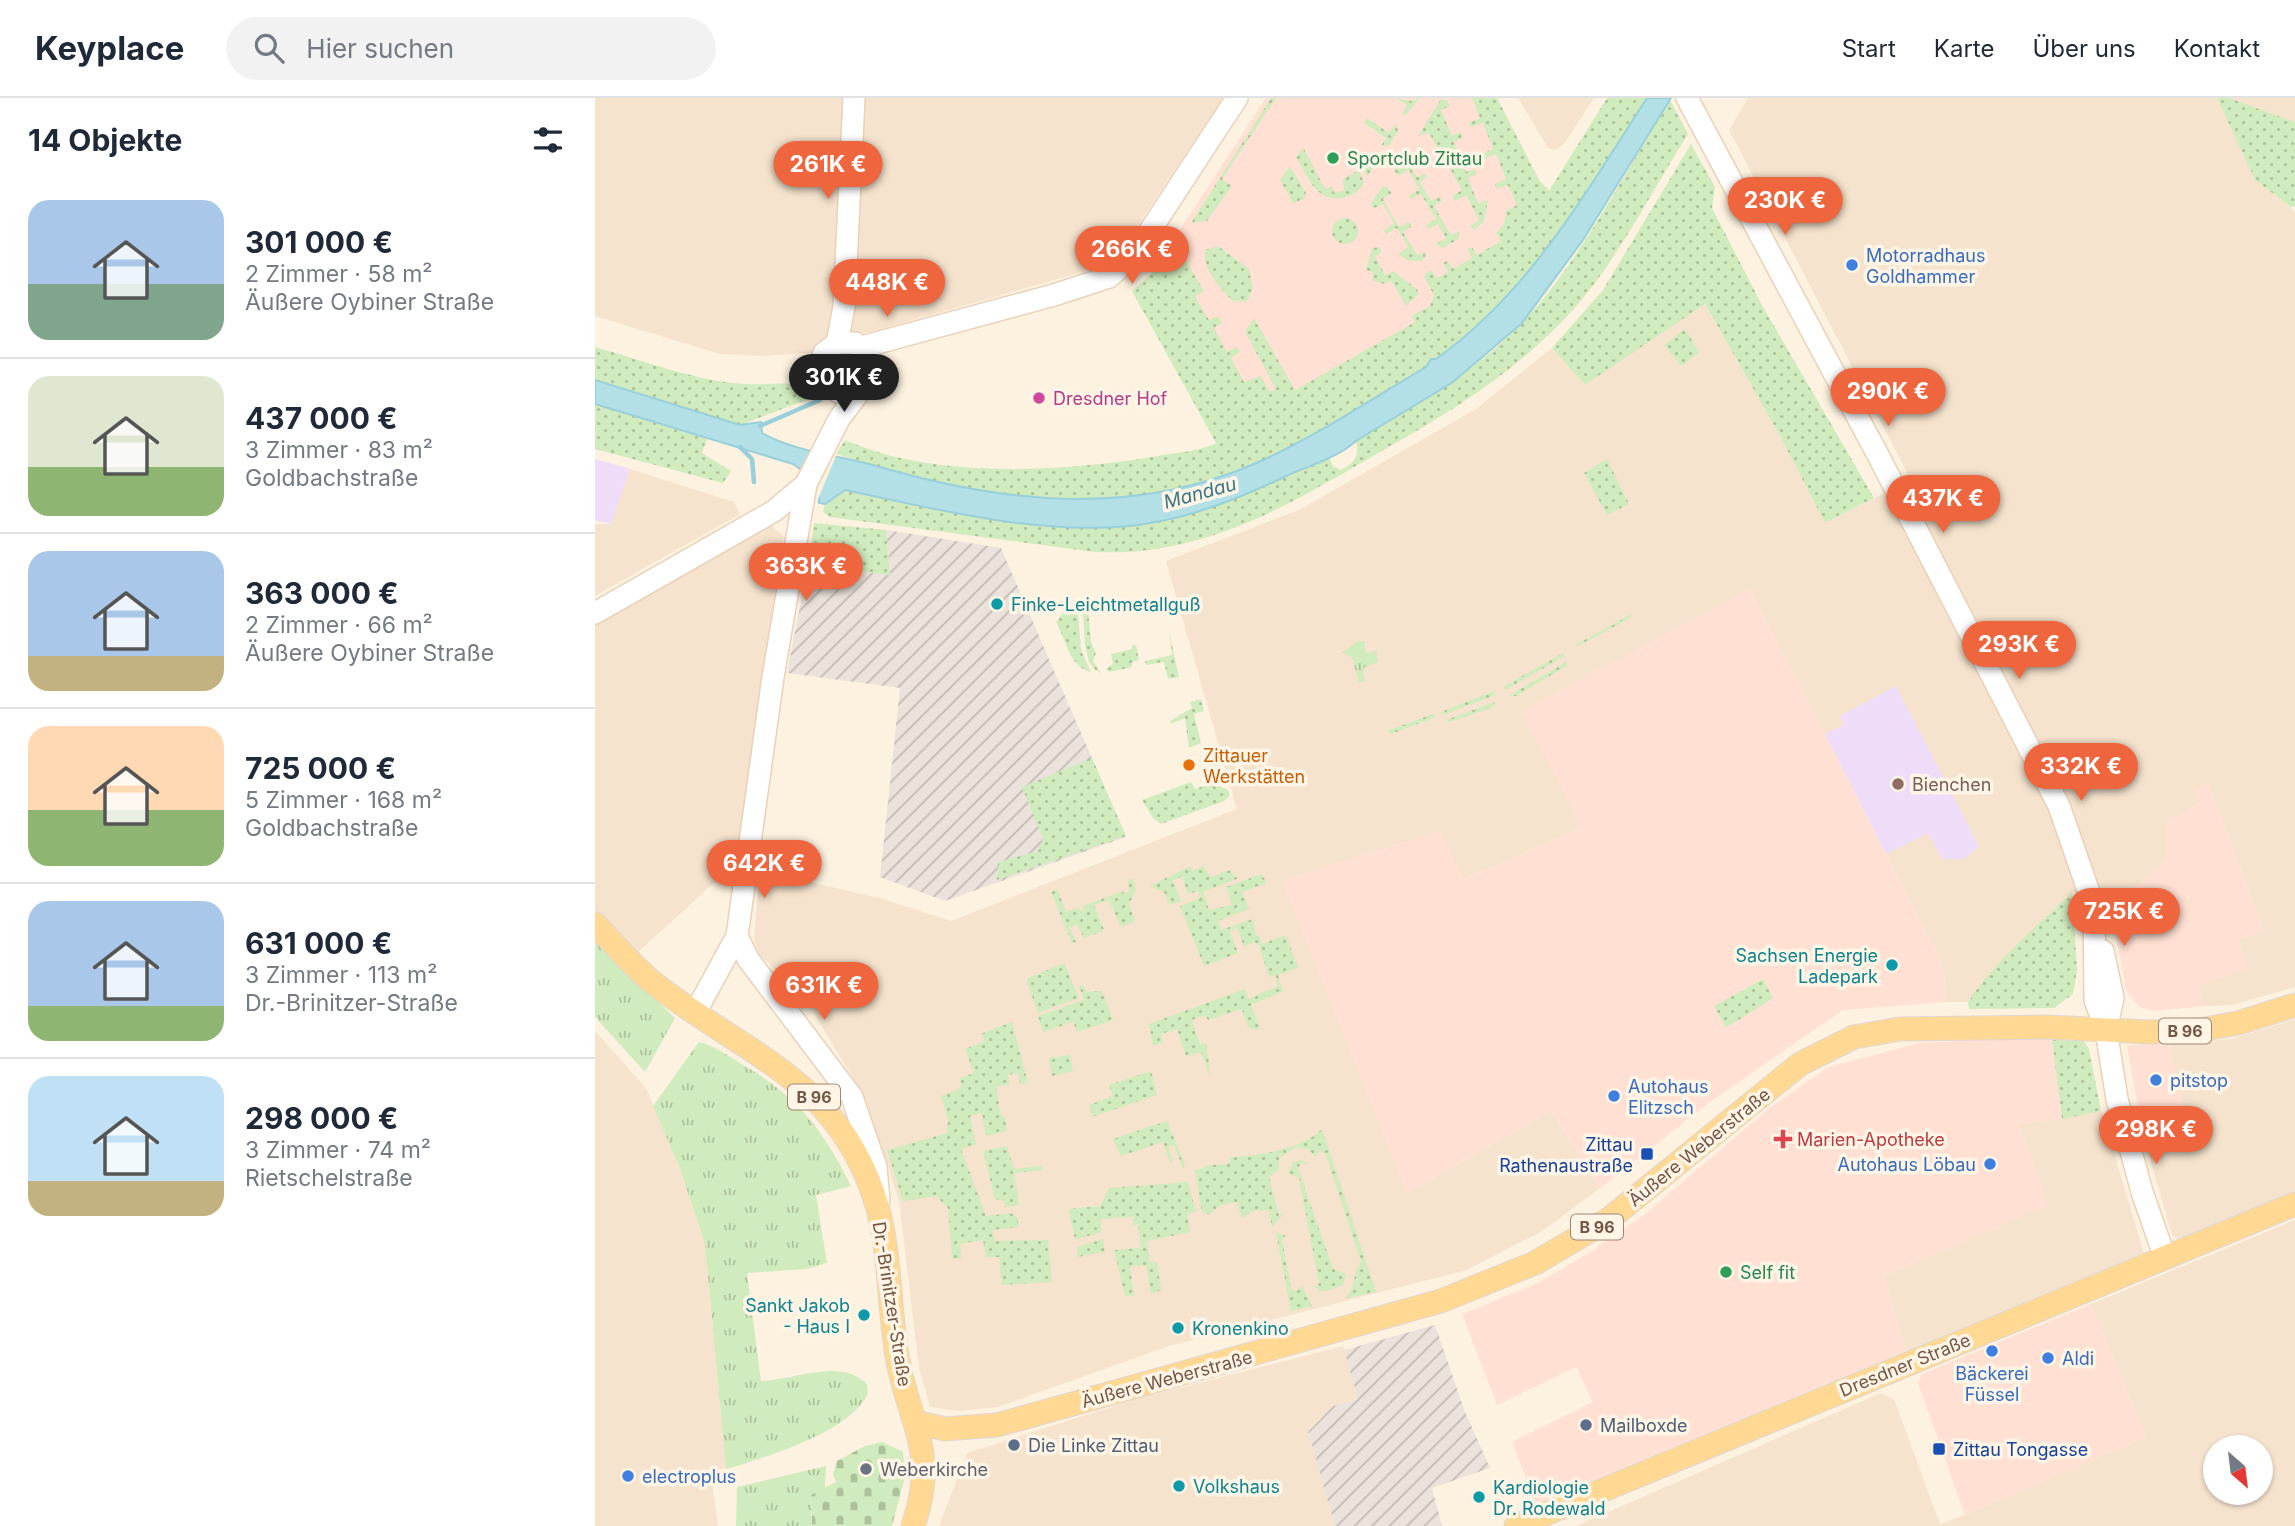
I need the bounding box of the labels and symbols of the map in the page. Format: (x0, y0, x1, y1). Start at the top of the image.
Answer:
pin: 261K € (771, 141, 885, 201)
place label: Sportclub Zittau (1347, 148, 1482, 169)
marker: Sportclub Zittau (1325, 150, 1341, 166)
pin: 230K € (1728, 178, 1842, 237)
pin: 266K € (1075, 226, 1189, 286)
place label: Motorradhaus Goldhammer (1866, 245, 1985, 287)
marker: Motorradhaus Goldhammer (1844, 257, 1860, 273)
pin: 448K € (830, 260, 944, 319)
pin: 301K € (787, 354, 901, 414)
pin: 290K € (1831, 368, 1945, 428)
place label: Dresdner Hof (1053, 388, 1168, 409)
marker: Dresdner Hof (1031, 390, 1047, 406)
water label: Mandau (1161, 472, 1239, 514)
pin: 437K € (1886, 476, 2000, 535)
pin: 363K € (749, 544, 863, 603)
place label: Finke-Leichtmetallguß (1011, 594, 1201, 615)
marker: Finke-Leichtmetallguß (989, 596, 1005, 612)
pin: 293K € (1962, 622, 2076, 681)
pin: 332K € (2024, 744, 2138, 803)
place label: Zittauer Werkstätten (1203, 745, 1305, 787)
marker: Zittauer Werkstätten (1181, 757, 1197, 773)
place label: Bienchen (1912, 774, 1991, 795)
marker: Bienchen (1890, 776, 1906, 792)
pin: 642K € (707, 840, 821, 900)
pin: 725K € (2067, 888, 2181, 948)
place label: Sachsen Energie Ladepark (1735, 945, 1878, 987)
marker: Sachsen Energie Ladepark (1884, 957, 1900, 973)
pin: 631K € (767, 962, 881, 1022)
road number: B 96 (2159, 1018, 2211, 1043)
place label: pitstop (2170, 1070, 2228, 1091)
marker: pitstop (2148, 1072, 2164, 1088)
place label: Autohaus Elitzsch (1628, 1076, 1708, 1118)
street label: Äußere Weberstraße (1623, 1083, 1774, 1211)
road number: B 96 (788, 1085, 840, 1110)
marker: Autohaus Elitzsch (1606, 1088, 1622, 1104)
pin: 298K € (2099, 1107, 2213, 1166)
place label: Marien-Apotheke (1797, 1129, 1945, 1150)
marker: Marien-Apotheke (1775, 1131, 1791, 1147)
place label: Zittau Rathenaustraße (1499, 1134, 1633, 1176)
marker: Zittau Rathenaustraße (1639, 1146, 1655, 1162)
place label: Autohaus Löbau (1838, 1154, 1976, 1175)
marker: Autohaus Löbau (1982, 1156, 1998, 1172)
road number: B 96 (1571, 1214, 1623, 1240)
street label: Dr.-Brinitzer-Straße (869, 1220, 915, 1388)
place label: Self fit (1740, 1262, 1795, 1283)
marker: Self fit (1718, 1264, 1734, 1280)
place label: Sankt Jakob - Haus I (745, 1295, 850, 1337)
marker: Sankt Jakob - Haus I (856, 1307, 872, 1323)
place label: Kronenkino (1192, 1318, 1289, 1339)
marker: Kronenkino (1170, 1320, 1186, 1336)
street label: Dresdner Straße (1836, 1329, 1974, 1401)
marker: Bäckerei Füssel (1984, 1343, 2000, 1359)
street label: Äußere Weberstraße (1079, 1345, 1255, 1412)
place label: Aldi (2062, 1348, 2094, 1369)
marker: Aldi (2040, 1350, 2056, 1366)
place label: Bäckerei Füssel (1955, 1363, 2029, 1405)
place label: Mailboxde (1600, 1415, 1687, 1436)
marker: Mailboxde (1578, 1417, 1594, 1433)
place label: Die Linke Zittau (1028, 1435, 1159, 1456)
north arrow (2203, 1435, 2273, 1505)
marker: Die Linke Zittau (1006, 1437, 1022, 1453)
place label: Zittau Tongasse (1953, 1439, 2088, 1460)
marker: Zittau Tongasse (1931, 1441, 1947, 1457)
place label: Weberkirche (880, 1459, 988, 1480)
marker: Weberkirche (858, 1461, 874, 1477)
place label: electroplus (642, 1466, 736, 1487)
marker: electroplus (620, 1468, 636, 1484)
place label: Volkshaus (1193, 1476, 1280, 1497)
place label: Kardiologie Dr. Rodewald (1493, 1477, 1605, 1519)
marker: Volkshaus (1171, 1478, 1187, 1494)
marker: Kardiologie Dr. Rodewald (1471, 1489, 1487, 1505)

